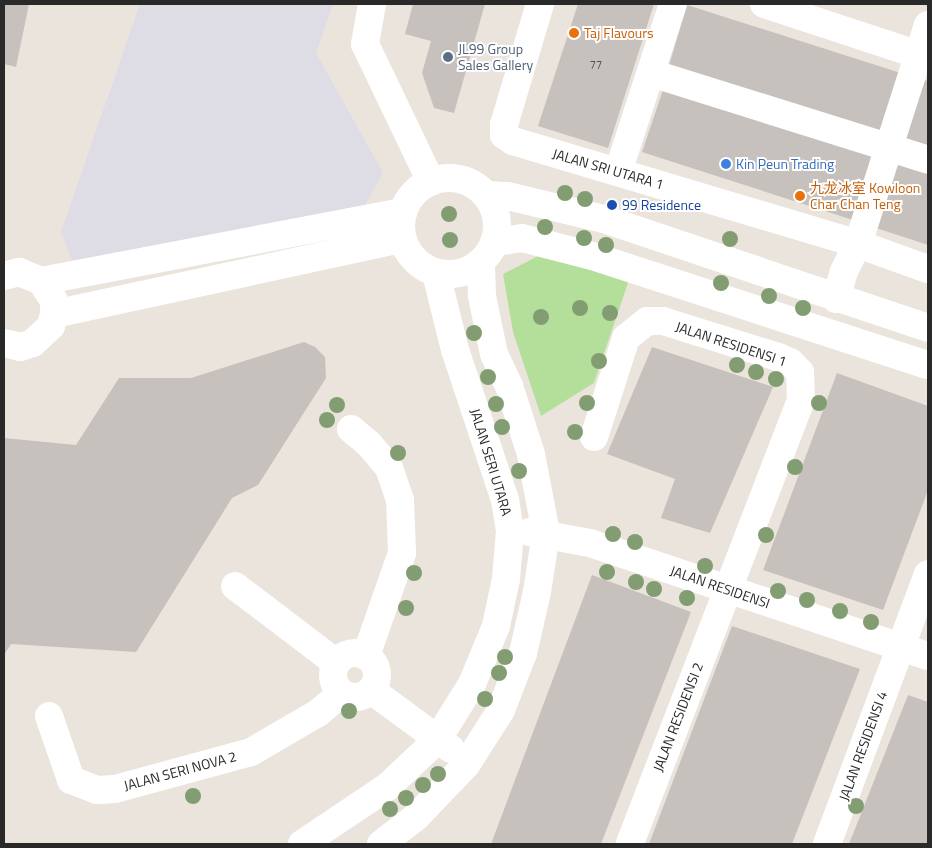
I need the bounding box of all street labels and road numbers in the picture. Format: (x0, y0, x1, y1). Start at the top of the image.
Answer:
street label: JALAN SRI UTARA 1 (551, 145, 665, 193)
street label: JALAN RESIDENSI 1 (673, 318, 789, 370)
street label: JALAN SERI UTARA (467, 406, 515, 518)
street label: JALAN RESIDENSI (668, 562, 772, 612)
street label: JALAN RESIDENSI 2 (649, 660, 707, 774)
street label: JALAN RESIDENSI 4 (835, 689, 891, 803)
street label: JALAN SERI NOVA 2 (122, 748, 238, 794)

